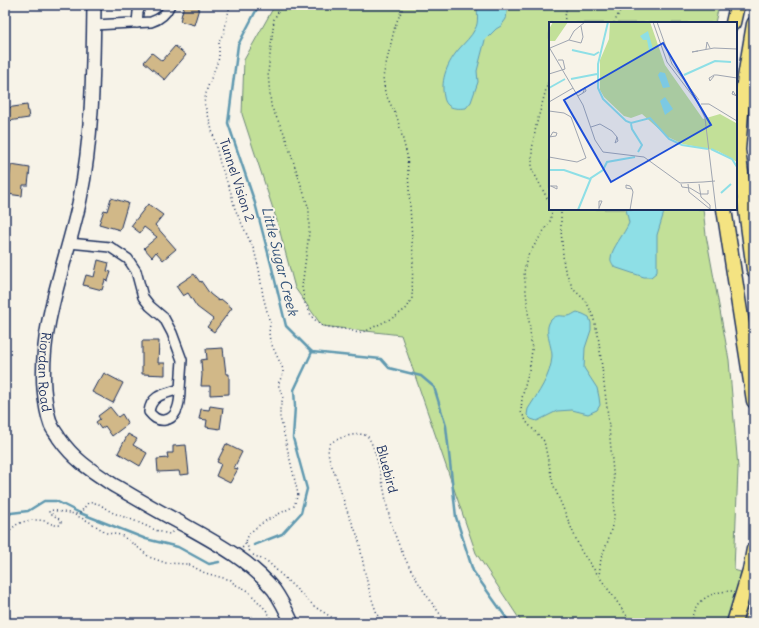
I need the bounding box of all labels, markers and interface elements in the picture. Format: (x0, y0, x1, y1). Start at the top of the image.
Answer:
inset map (549, 22, 737, 210)
street label: Tunnel Vision 2 (216, 136, 258, 224)
water label: Little Sugar Creek (258, 205, 302, 318)
street label: Riordan Road (35, 331, 56, 414)
street label: Bluebird (372, 443, 402, 495)

